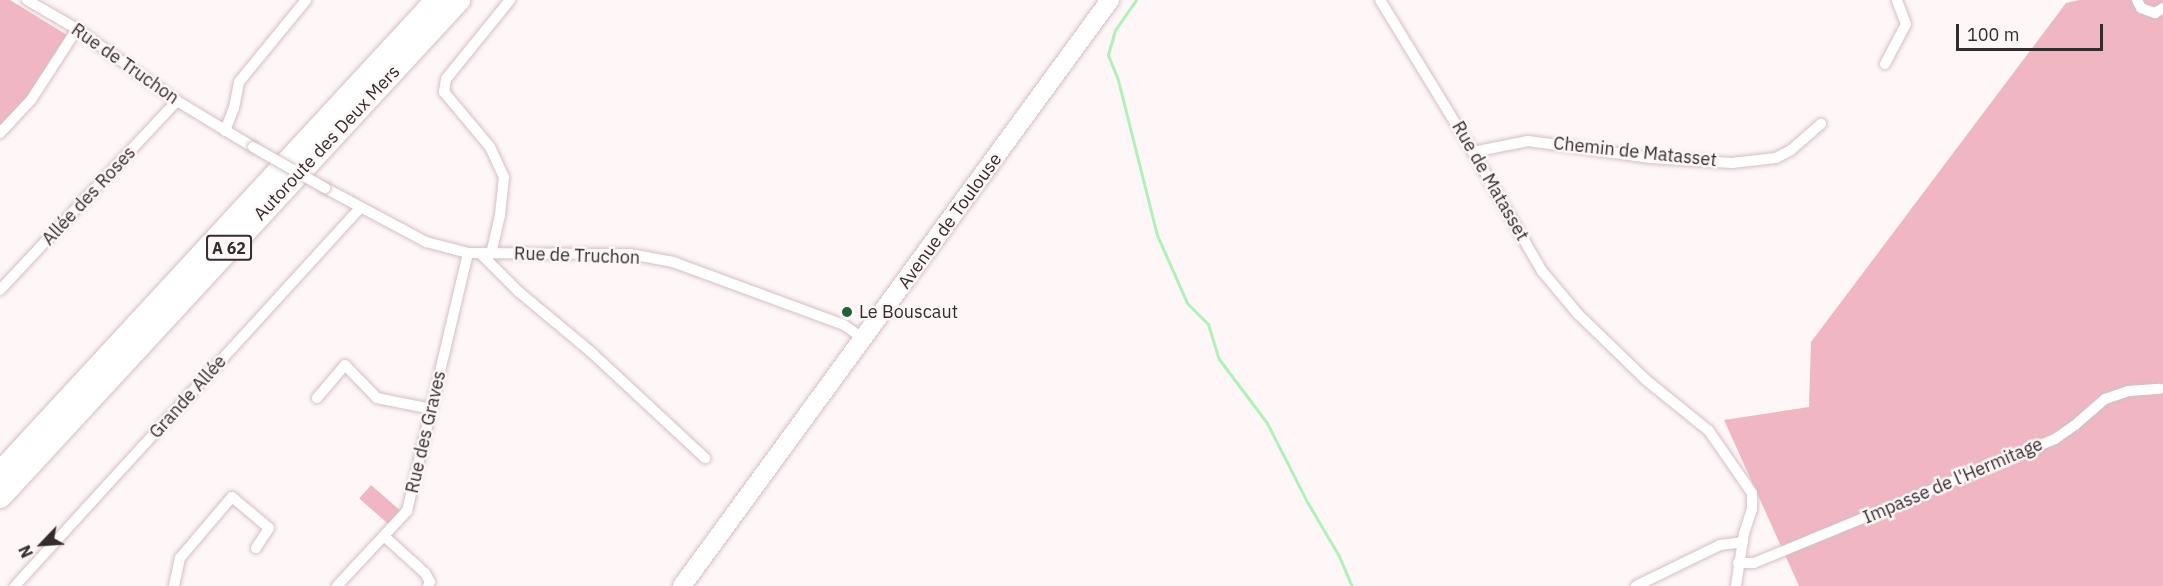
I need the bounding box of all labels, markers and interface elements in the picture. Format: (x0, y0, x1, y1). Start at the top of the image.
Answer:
scale bar (1959, 12, 2106, 50)
street label: Rue de Truchon (67, 19, 183, 109)
text: 100 m (1967, 23, 2019, 46)
street label: Autoroute des Deux Mers (250, 61, 404, 225)
street label: Rue de Matasset (1447, 117, 1533, 245)
street label: Chemin de Matasset (1552, 133, 1718, 171)
street label: Allée des Roses (38, 142, 140, 250)
street label: Avenue de Toulouse (894, 149, 1006, 293)
road number: A 62 (205, 235, 253, 261)
street label: Rue de Truchon (513, 243, 641, 269)
place label: Le Bouscaut (859, 301, 958, 323)
marker: Le Bouscaut (840, 305, 854, 319)
street label: Grande Allée (145, 351, 231, 443)
street label: Rue des Graves (401, 369, 451, 495)
street label: Impasse de l'Hermitage (1860, 433, 2046, 529)
north arrow (12, 514, 72, 574)
text: N (14, 542, 37, 561)

